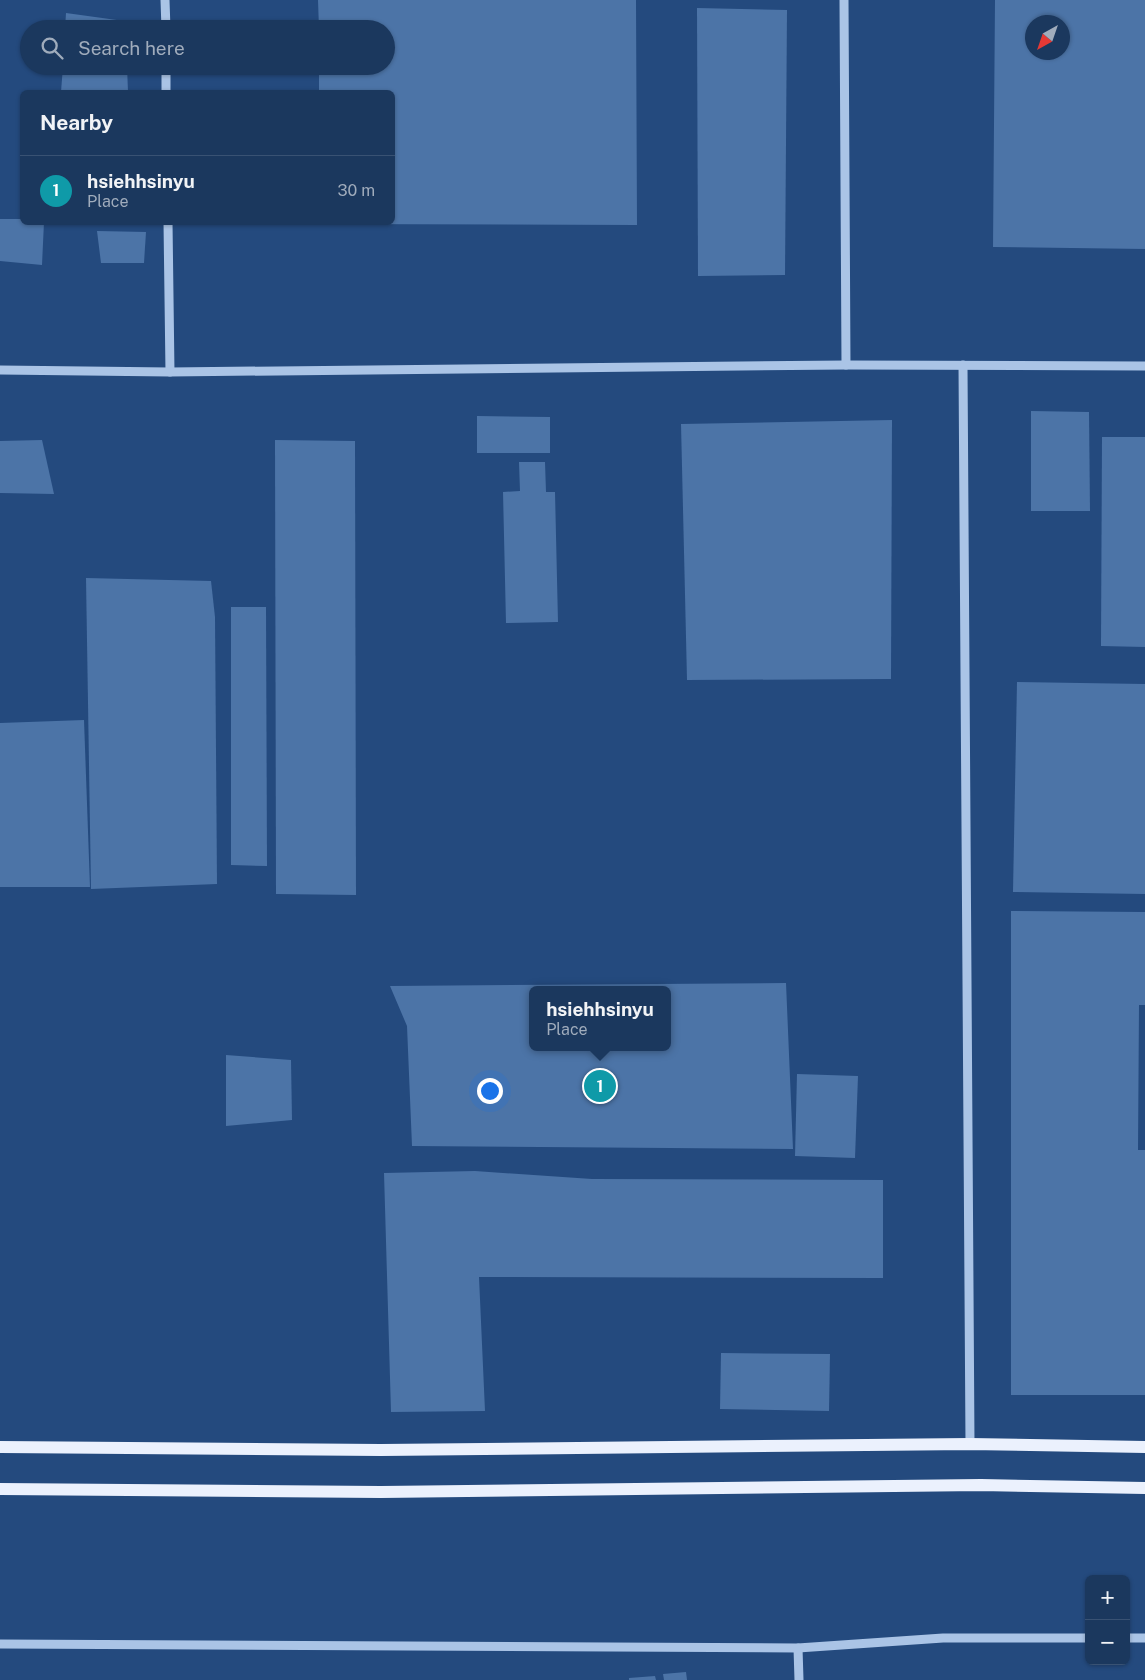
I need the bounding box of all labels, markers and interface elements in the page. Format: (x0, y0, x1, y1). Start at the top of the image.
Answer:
north arrow (1025, 15, 1070, 60)
search box (20, 20, 395, 75)
icon: search (38, 34, 66, 62)
text: Search here (78, 37, 185, 59)
text: Nearby (40, 110, 113, 135)
text: hsiehhsinyu (87, 170, 195, 192)
text: 1 (53, 181, 59, 200)
text: 30 m (338, 181, 375, 200)
text: Place (87, 192, 129, 211)
popup (529, 986, 671, 1051)
text: hsiehhsinyu (546, 998, 654, 1020)
text: Place (546, 1020, 588, 1039)
pin: 1 (584, 1067, 616, 1105)
your location (477, 1078, 503, 1104)
map controls (1085, 1575, 1130, 1665)
button: + (1085, 1575, 1130, 1620)
button: − (1085, 1620, 1130, 1665)

